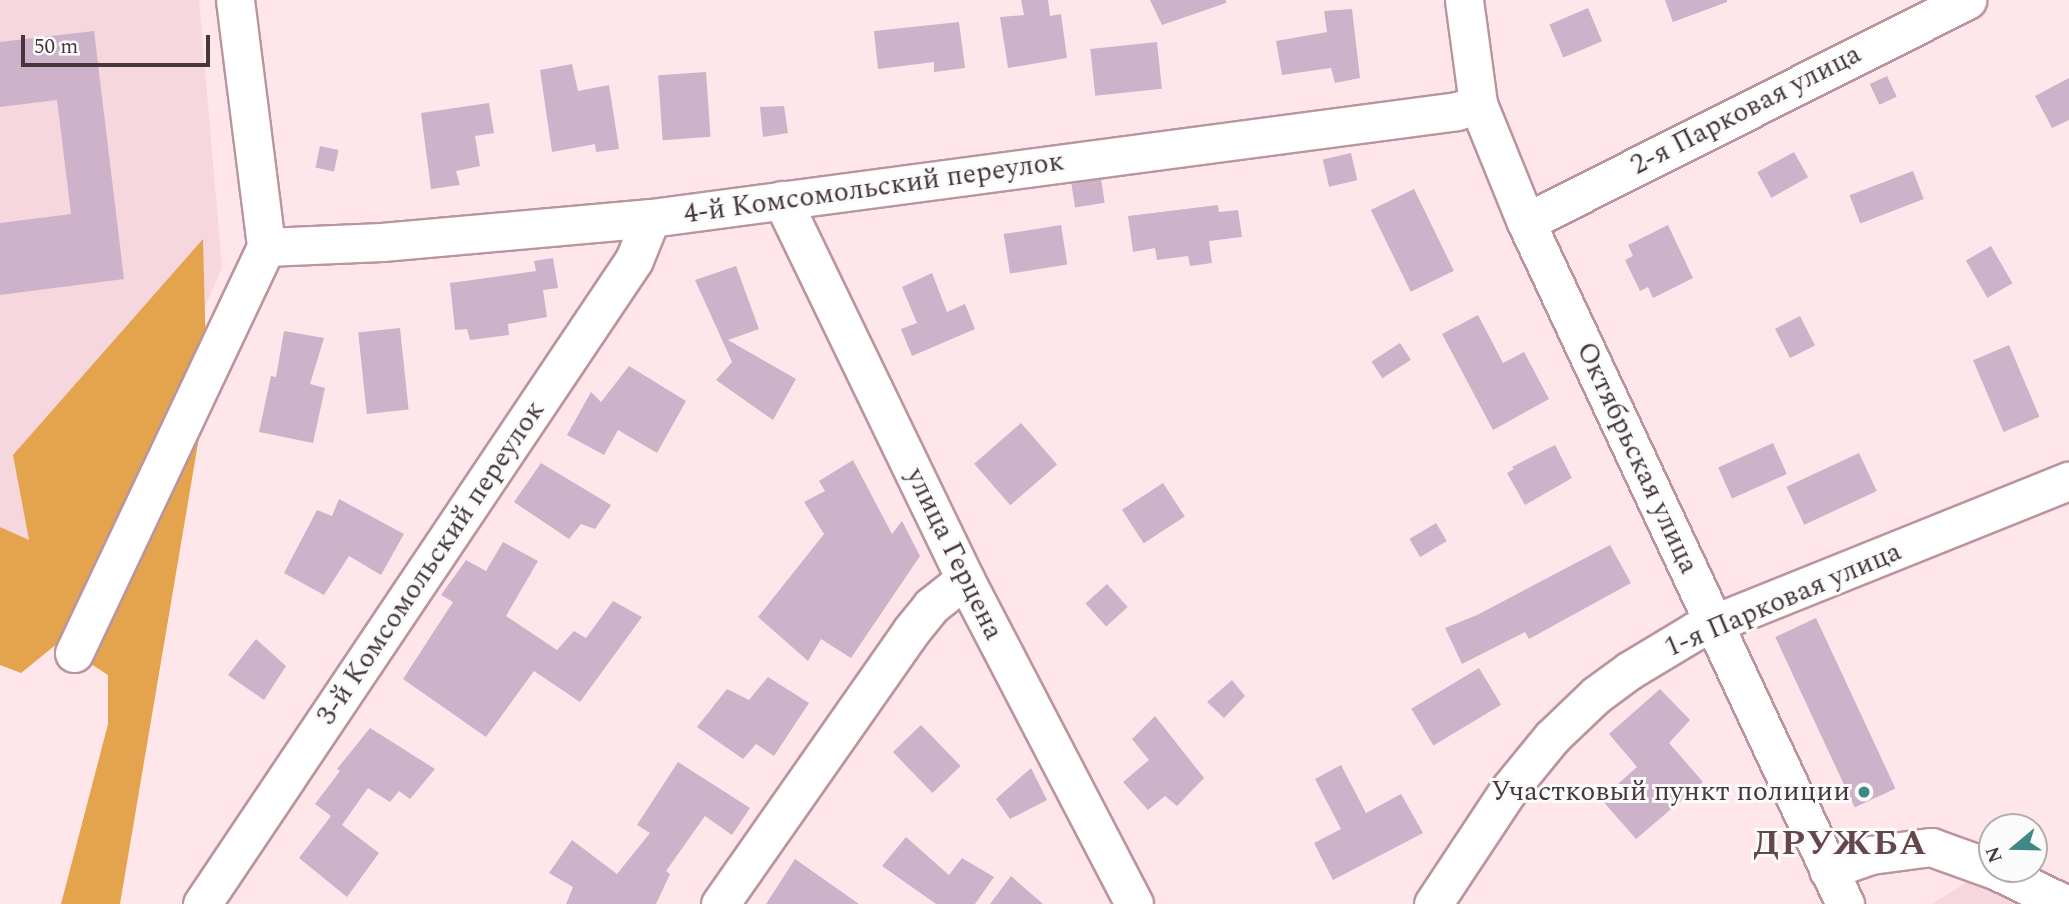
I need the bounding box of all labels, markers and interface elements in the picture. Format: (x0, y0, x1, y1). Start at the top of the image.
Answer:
scale bar (24, 21, 214, 65)
text: 50 m (34, 31, 78, 63)
street label: 2-я Парковая улица (1625, 37, 1867, 183)
street label: 4-й Комсомольский переулок (682, 145, 1066, 231)
street label: Октябрьская улица (1569, 337, 1705, 579)
street label: 3-й Комсомольский переулок (310, 395, 552, 731)
street label: улица Герцена (898, 463, 1010, 645)
street label: 1-я Парковая улица (1660, 535, 1906, 665)
place label: Участковый пункт полиции (1491, 775, 1850, 809)
marker: Участковый пункт полиции (1856, 784, 1872, 800)
north arrow (1978, 813, 2048, 883)
district label: ДРУЖБА (1754, 823, 1928, 865)
text: N (1978, 842, 2011, 866)

